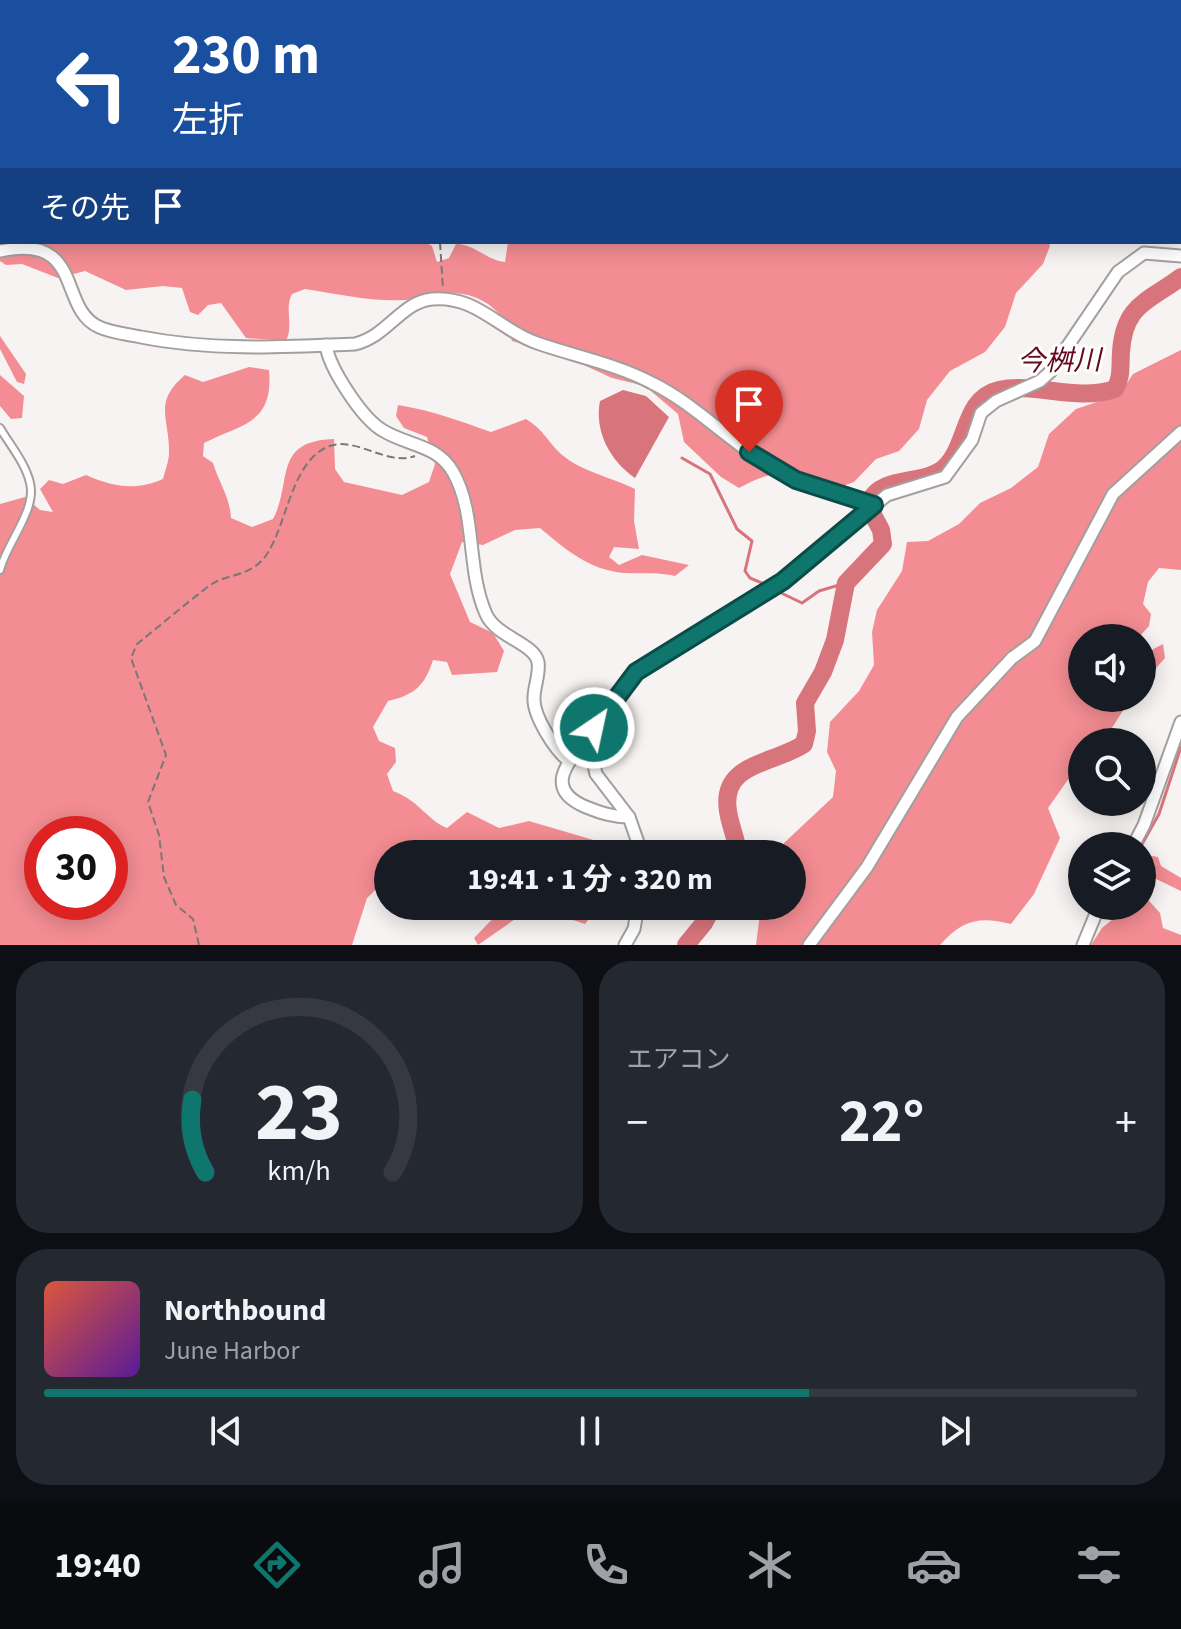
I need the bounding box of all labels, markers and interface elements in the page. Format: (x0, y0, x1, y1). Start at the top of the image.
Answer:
text: 230 m (172, 16, 320, 95)
icon: left (40, 32, 144, 136)
text: 左折 (172, 95, 244, 146)
icon: arrive (146, 184, 190, 228)
text: その先 (40, 187, 130, 230)
water label: 今桝川 (1017, 340, 1104, 382)
pin (715, 370, 783, 452)
icon: arrive (727, 382, 771, 426)
map controls (1068, 624, 1156, 920)
button: sound (1068, 624, 1156, 712)
position arrow (552, 686, 636, 770)
button: search (1068, 728, 1156, 816)
speed limit sign: 30 (24, 816, 128, 920)
button: layers (1068, 832, 1156, 920)
text: 19:41 · 1 分 · 320 m (467, 858, 713, 901)
text: エアコン (627, 1041, 731, 1078)
text: 23 (255, 1054, 343, 1172)
text: 22° (839, 1080, 924, 1165)
text: − (627, 1092, 648, 1155)
text: + (1115, 1092, 1137, 1155)
text: km/h (268, 1151, 331, 1191)
text: Northbound (164, 1289, 326, 1332)
text: June Harbor (164, 1332, 300, 1369)
icon: previous (204, 1409, 248, 1453)
icon: pause (568, 1409, 612, 1453)
icon: next (933, 1409, 977, 1453)
icon: directions (249, 1537, 305, 1593)
icon: music (414, 1537, 470, 1593)
icon: phone (578, 1537, 634, 1593)
icon: climate (742, 1537, 798, 1593)
icon: car (906, 1537, 962, 1593)
icon: filters (1071, 1537, 1127, 1593)
text: 19:40 (54, 1540, 141, 1591)

